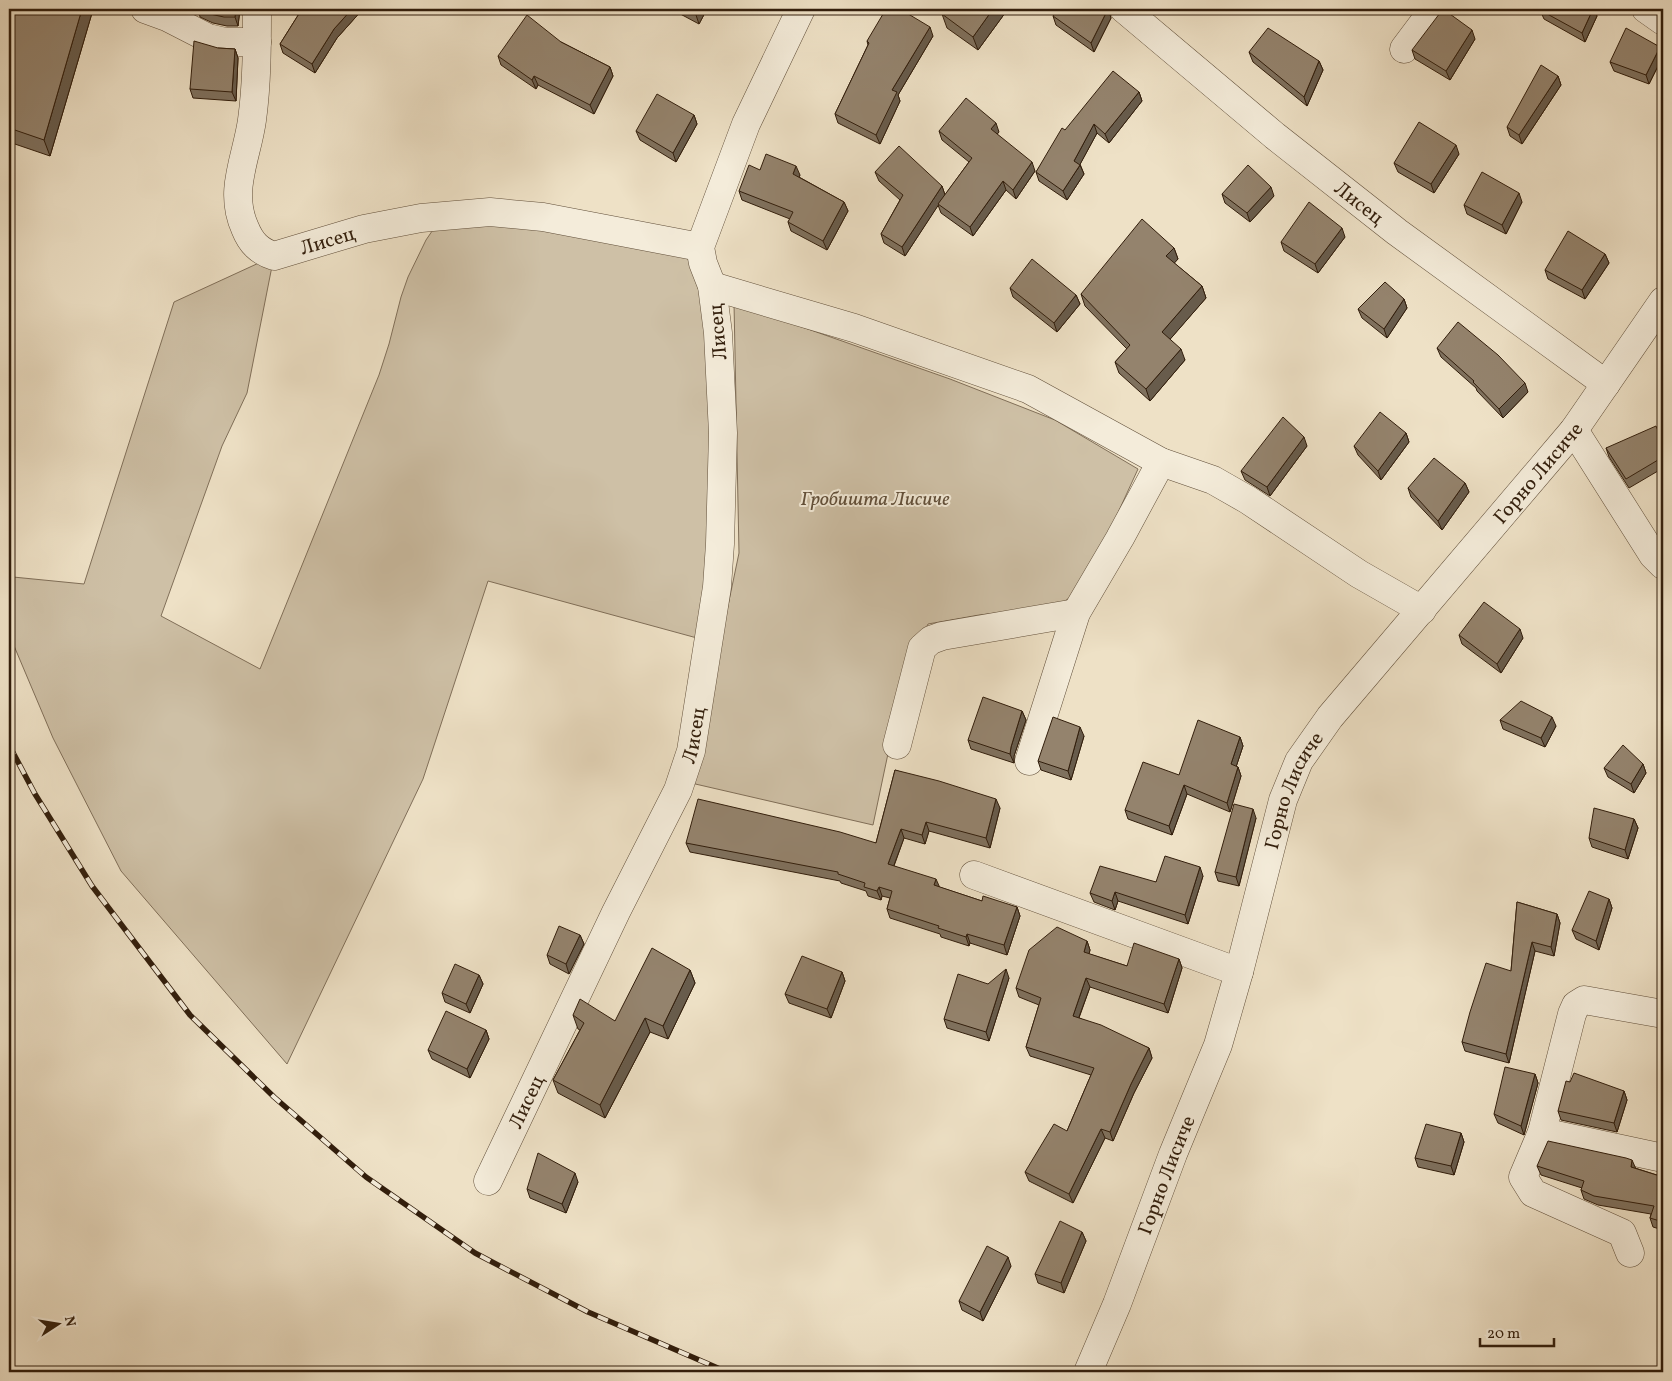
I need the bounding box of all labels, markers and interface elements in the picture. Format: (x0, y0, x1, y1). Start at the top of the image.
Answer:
street label: Лисец (1328, 176, 1390, 233)
street label: Лисец (297, 220, 360, 263)
street label: Лисец (703, 302, 735, 361)
street label: Горно Лисиче (1488, 418, 1591, 531)
park label: Гробишта Лисиче (800, 486, 950, 514)
street label: Лисец (676, 705, 714, 768)
street label: Горно Лисиче (1259, 727, 1331, 853)
street label: Лисец (503, 1070, 553, 1134)
street label: Горно Лисиче (1132, 1112, 1203, 1239)
north arrow (32, 1298, 82, 1348)
text: N (59, 1315, 80, 1329)
scale bar (1480, 1316, 1553, 1348)
text: 20 m (1487, 1324, 1520, 1345)

